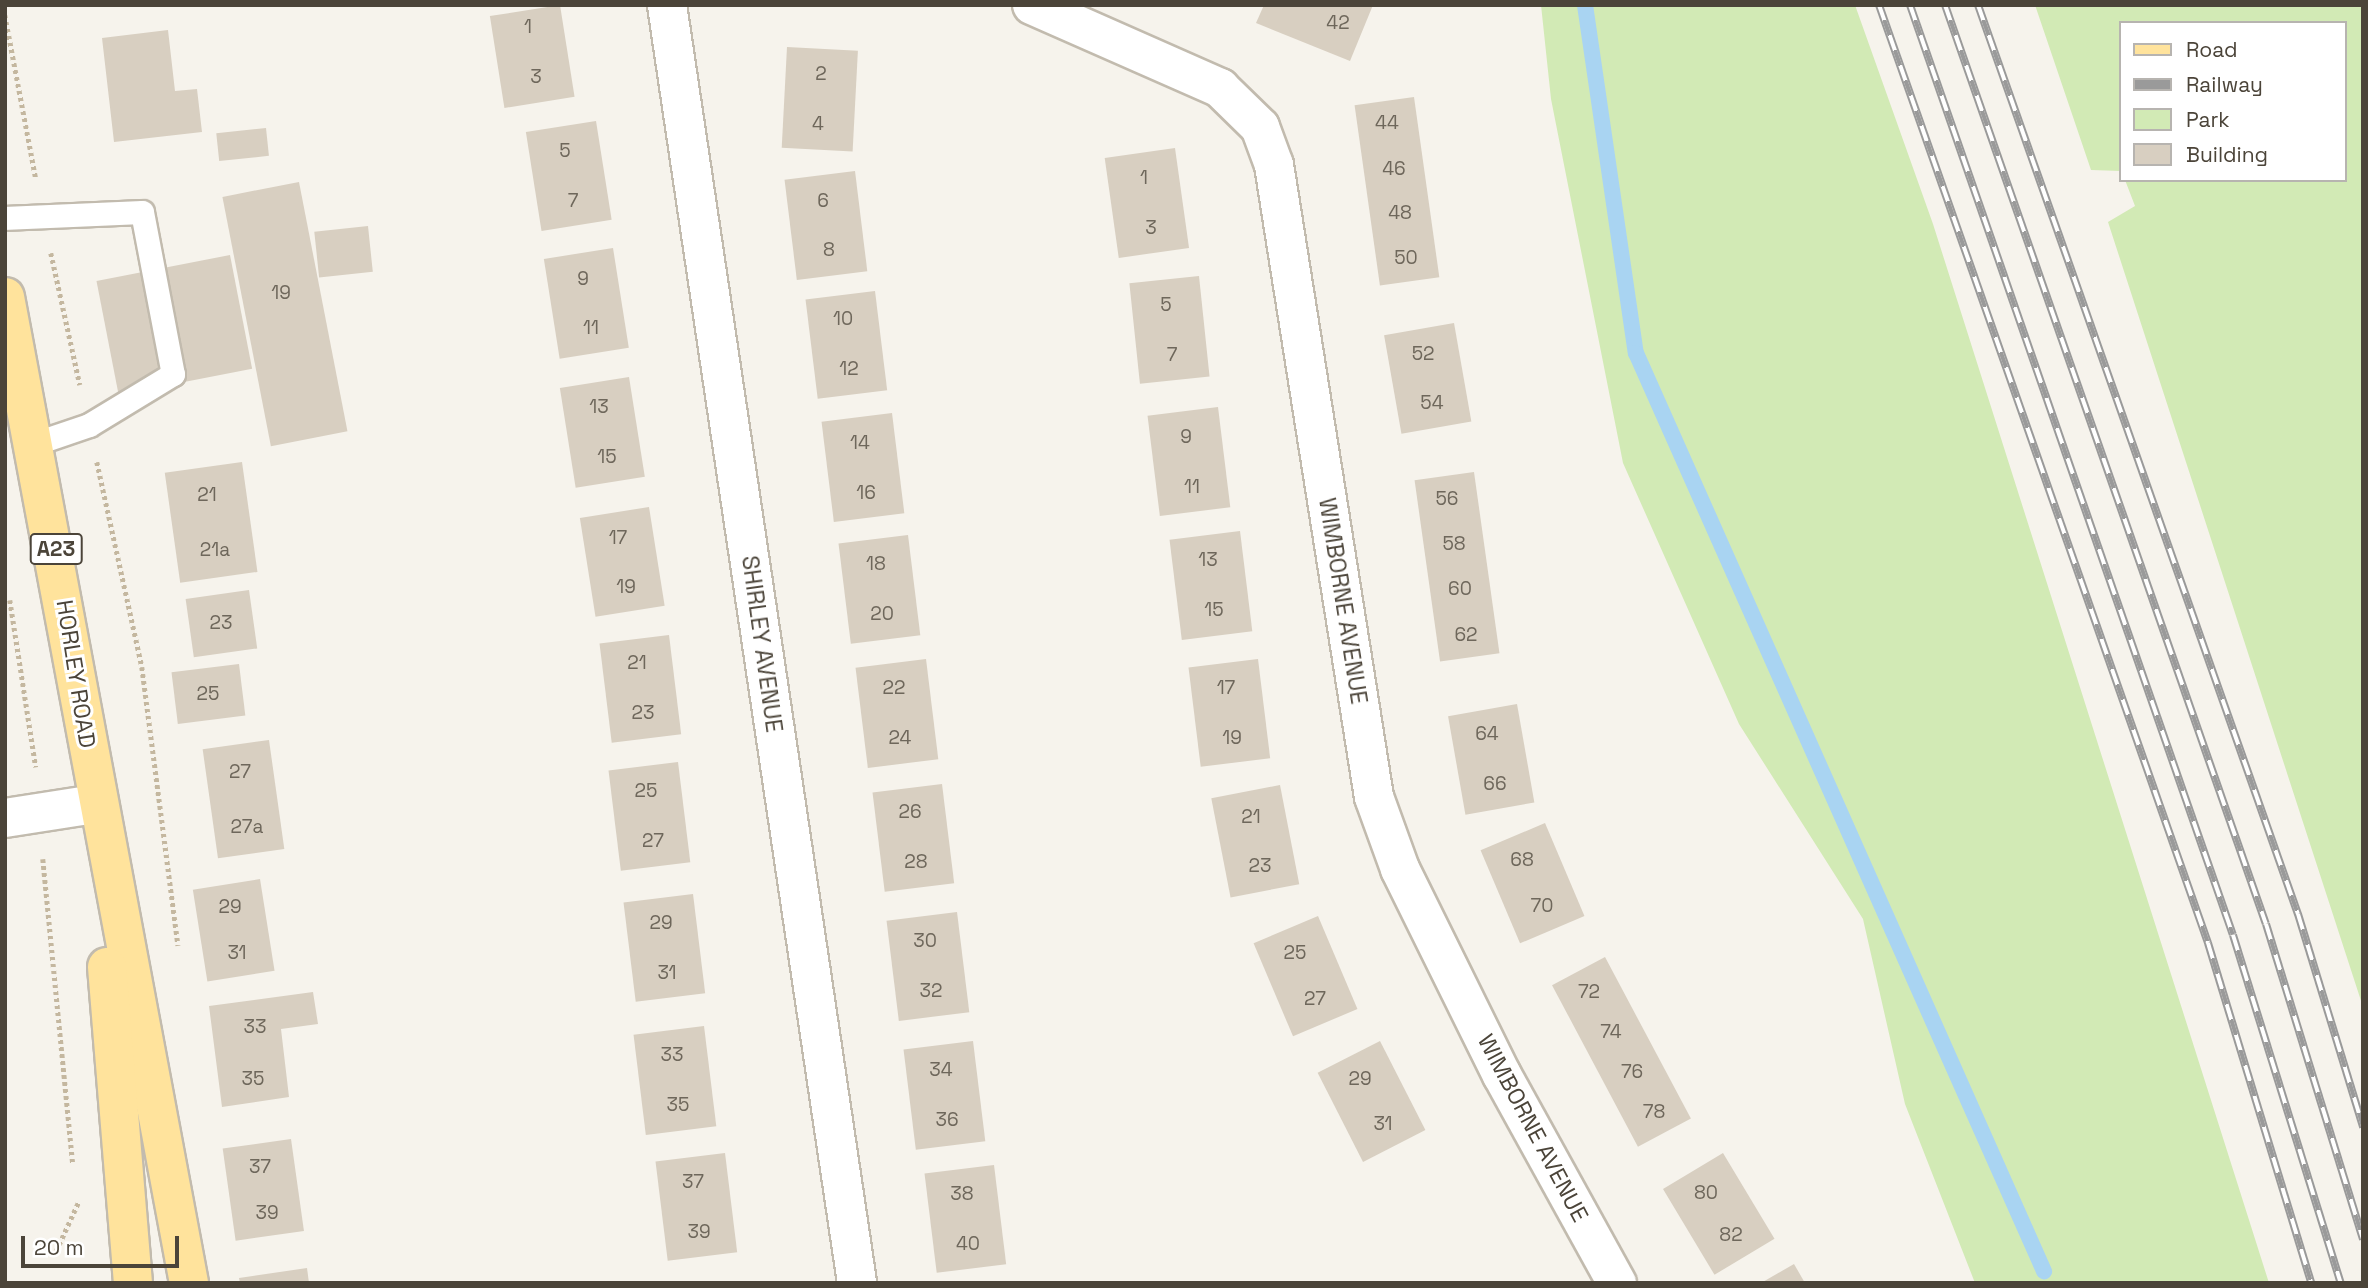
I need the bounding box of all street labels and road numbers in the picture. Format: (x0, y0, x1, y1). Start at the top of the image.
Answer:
street label: WIMBORNE AVENUE (1313, 496, 1373, 706)
road number: A23 (28, 532, 84, 566)
street label: SHIRLEY AVENUE (736, 554, 788, 734)
street label: HORLEY ROAD (51, 598, 101, 750)
street label: WIMBORNE AVENUE (1472, 1029, 1594, 1227)

